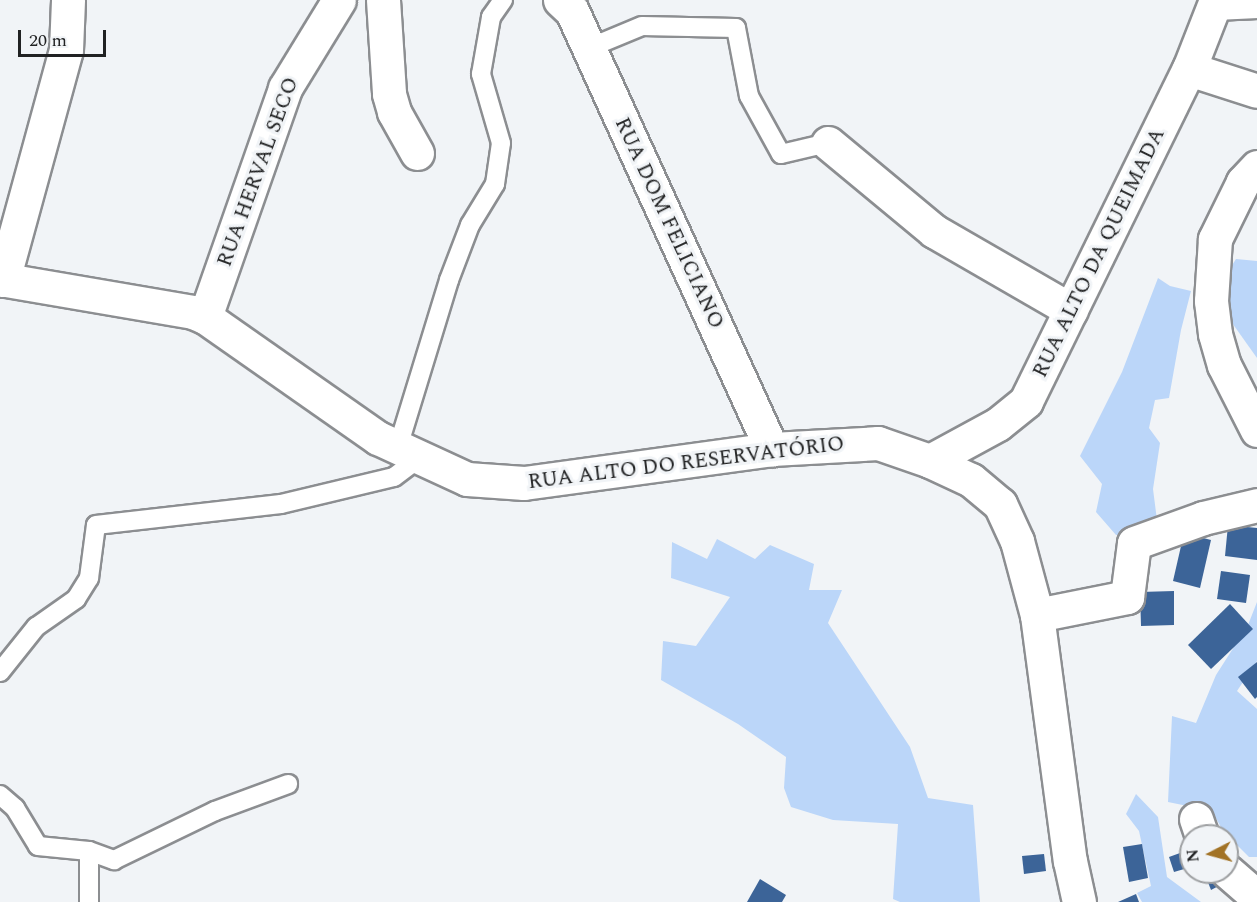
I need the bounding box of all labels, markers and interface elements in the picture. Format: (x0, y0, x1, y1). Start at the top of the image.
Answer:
scale bar (21, 18, 110, 56)
text: 20 m (29, 27, 67, 54)
street label: RUA HERVAL SECO (212, 74, 304, 270)
street label: RUA DOM FELICIANO (609, 113, 729, 333)
street label: RUA ALTO DA QUEIMADA (1028, 124, 1170, 382)
street label: RUA ALTO DO RESERVATÓRIO (526, 431, 846, 495)
north arrow (1179, 824, 1239, 884)
text: N (1180, 848, 1206, 863)

